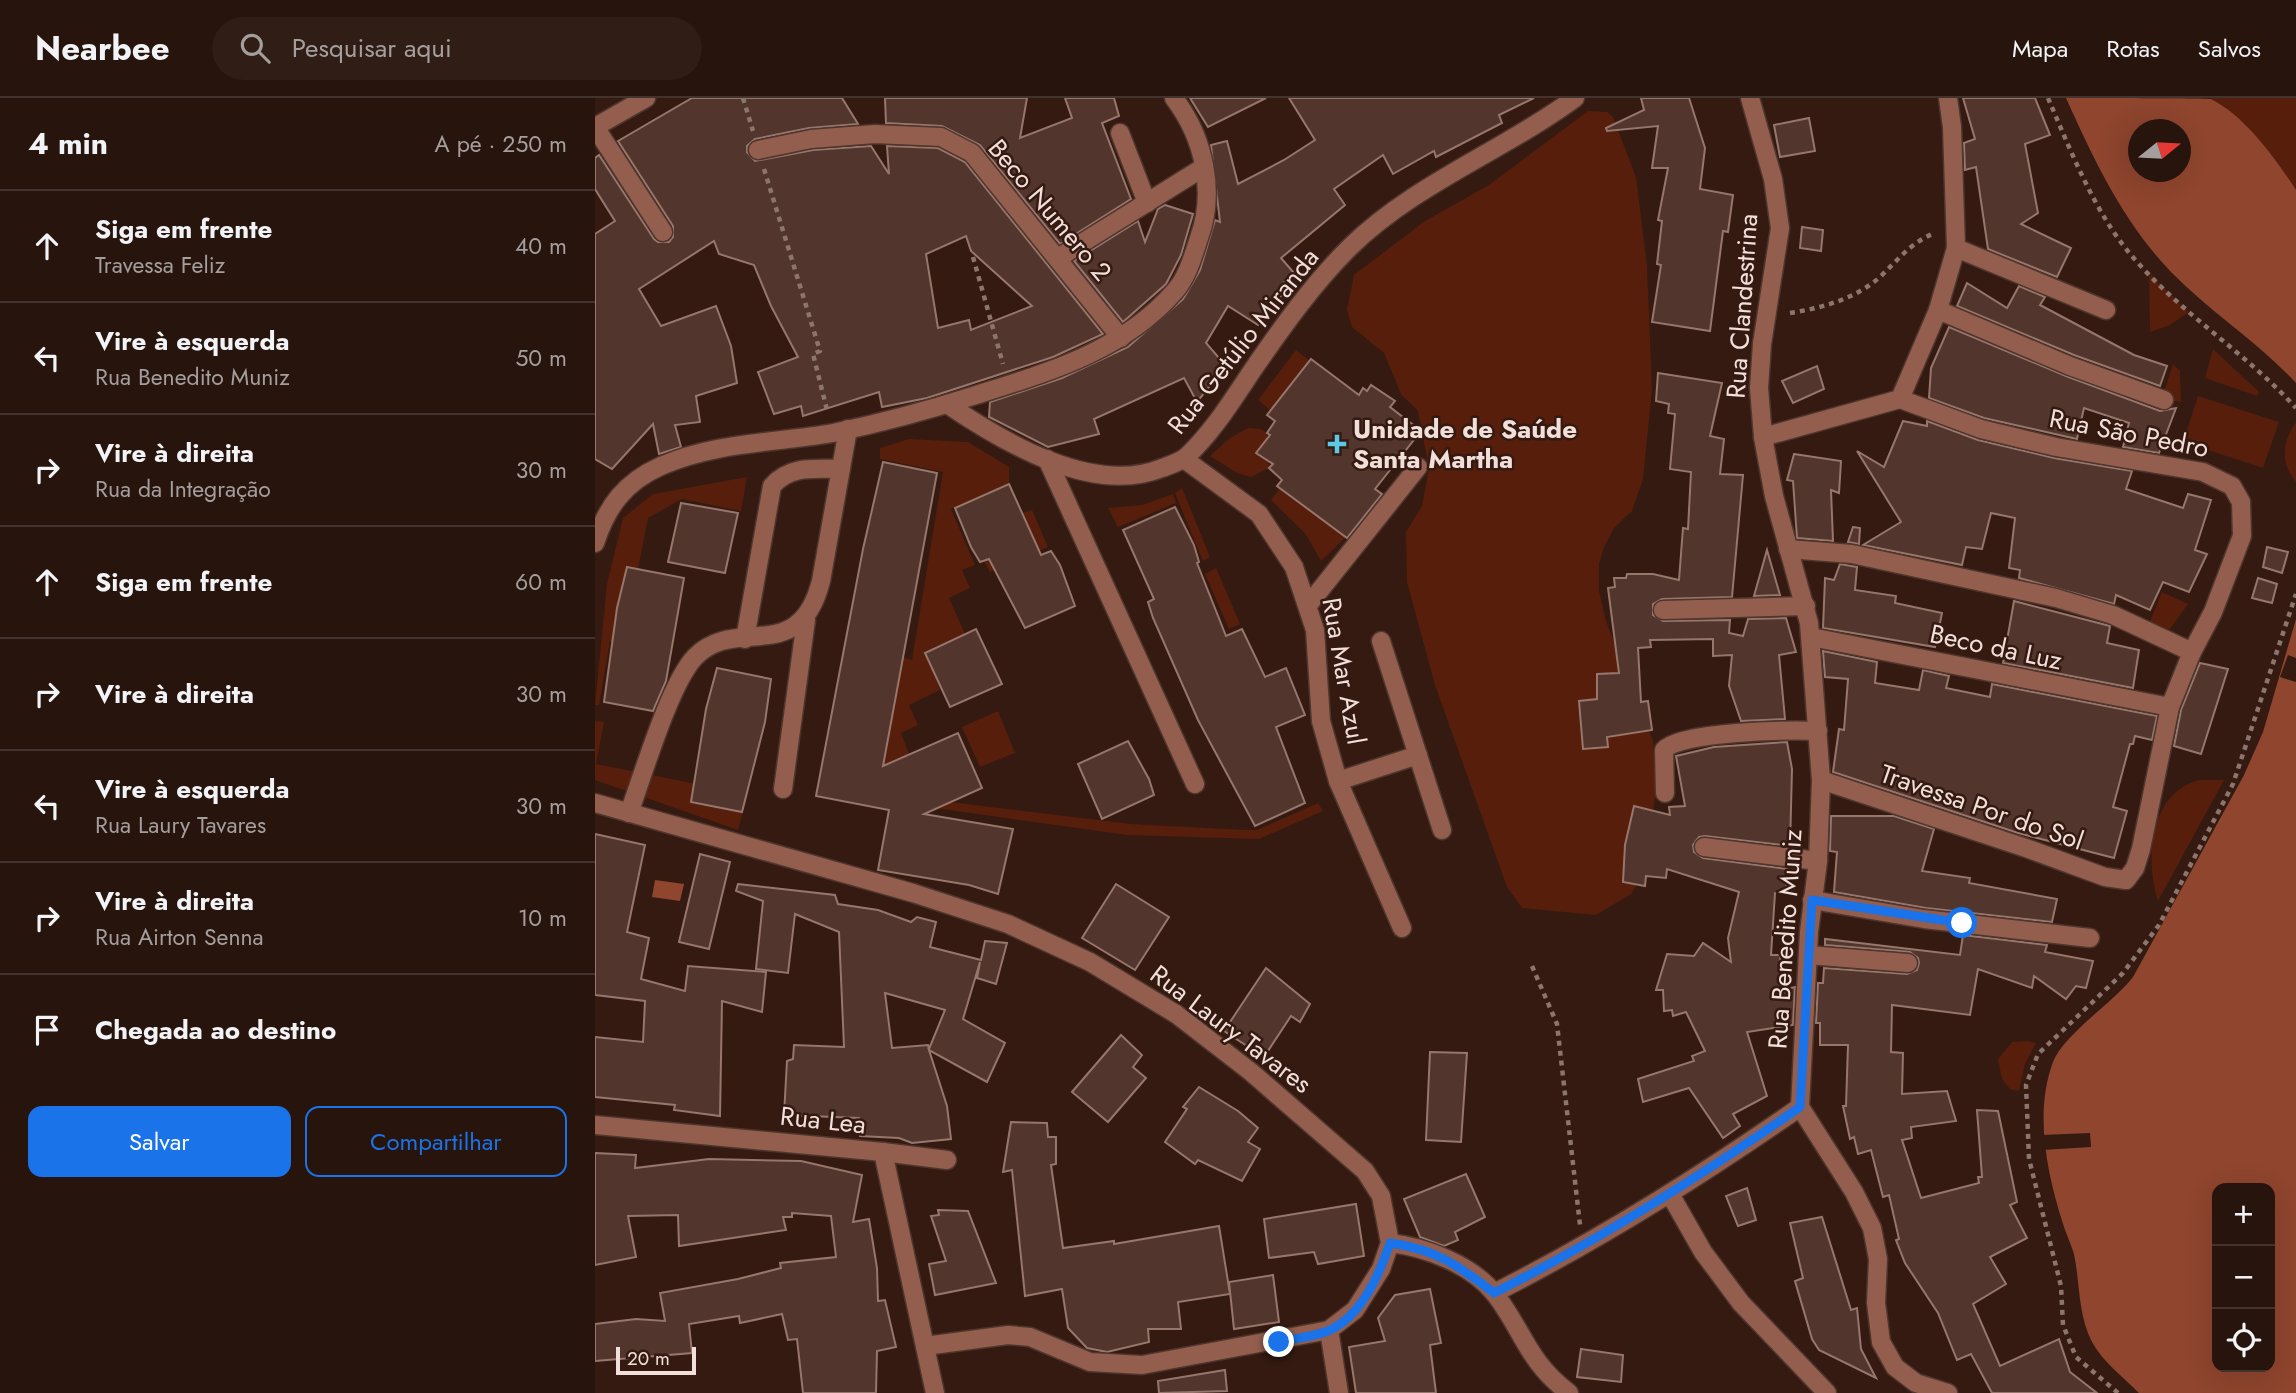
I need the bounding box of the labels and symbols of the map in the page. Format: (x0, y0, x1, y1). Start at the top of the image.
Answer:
north arrow (2128, 119, 2191, 182)
street label: Beco Numero 2 (979, 131, 1121, 289)
street label: Rua Clandestrina (1717, 212, 1767, 400)
street label: Rua Getúlio Miranda (1158, 240, 1328, 442)
street label: Rua São Pedro (2046, 399, 2212, 467)
place label: Unidade de Saúde Santa Martha (1353, 410, 1577, 478)
marker: Unidade de Saúde Santa Martha (1327, 434, 1347, 454)
street label: Rua Mar Azul (1312, 595, 1376, 747)
street label: Beco da Luz (1926, 614, 2066, 680)
street label: Travessa Por do Sol (1875, 754, 2089, 860)
street label: Rua Benedito Muniz (1758, 828, 1812, 1050)
route start (1946, 907, 1977, 938)
street label: Rua Laury Tavares (1142, 956, 1320, 1102)
street label: Rua Lea (778, 1097, 868, 1143)
route end (1263, 1326, 1294, 1357)
scale bar (616, 1344, 697, 1376)

